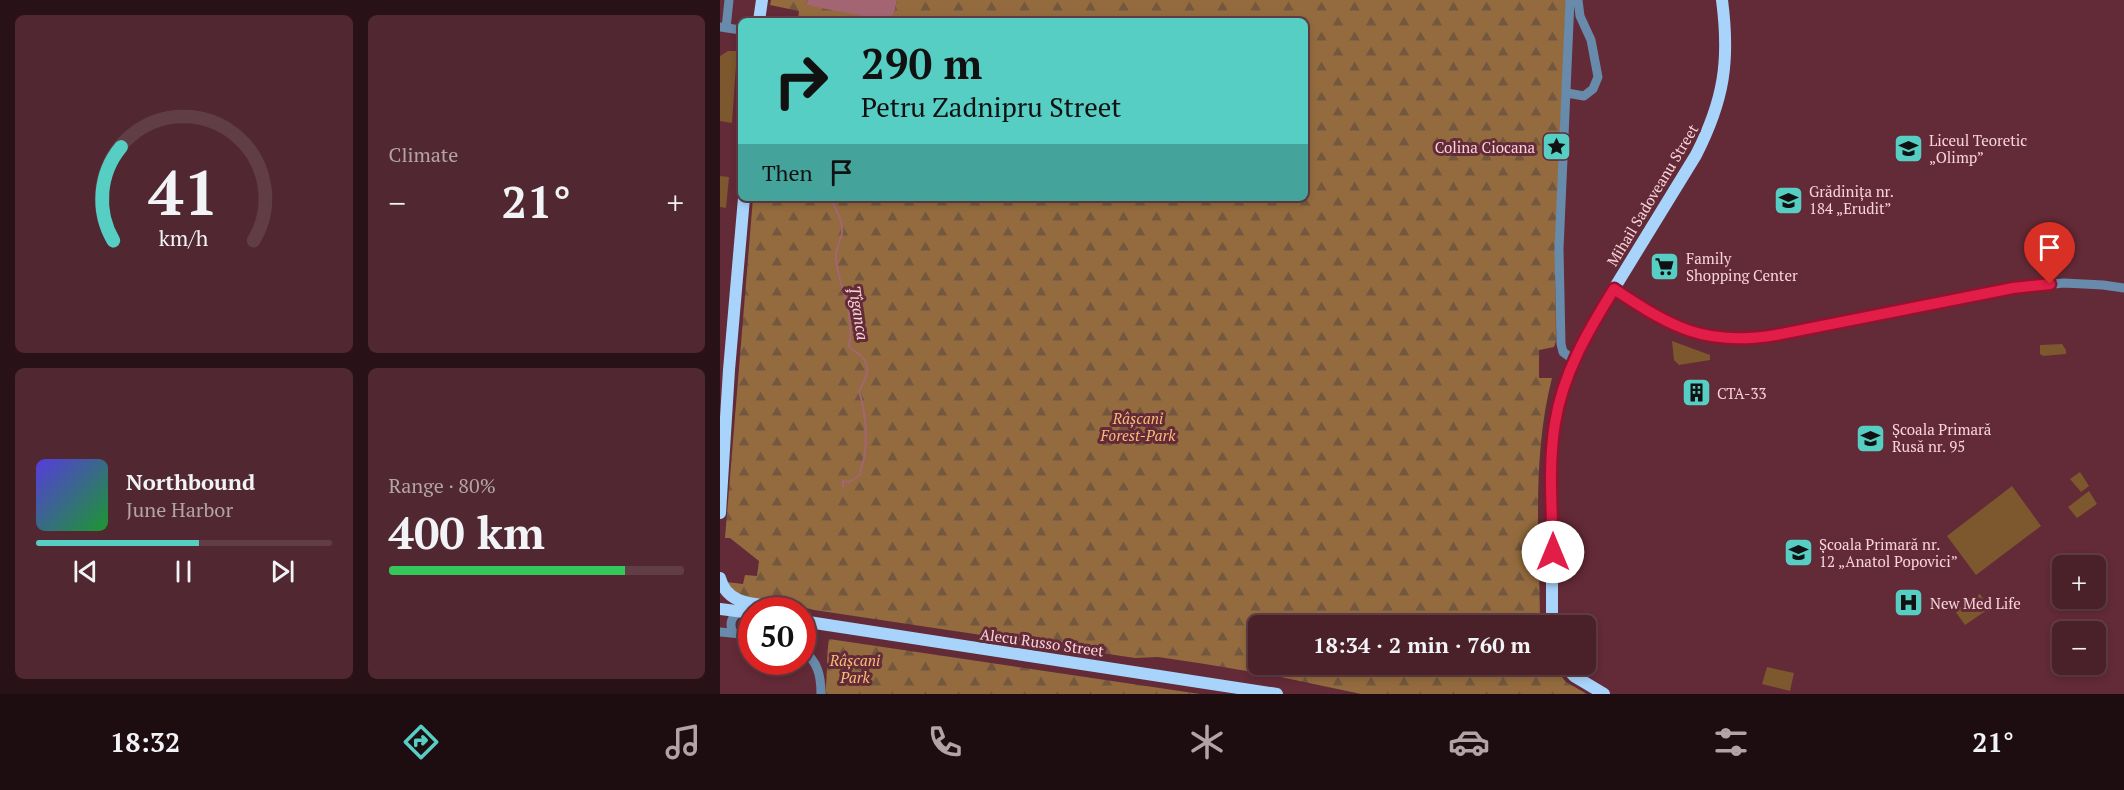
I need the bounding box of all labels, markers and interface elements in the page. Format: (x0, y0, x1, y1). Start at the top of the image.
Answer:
text: 290 m (861, 35, 982, 91)
icon: right (762, 42, 840, 120)
text: Petru Zadnipru Street (861, 89, 1121, 125)
street label: Mihail Sadoveanu Street (1602, 120, 1703, 270)
place label: Liceul Teoretic „Olimp” (1929, 130, 2027, 167)
place icon: Colina Ciocana (1540, 131, 1572, 163)
school or university icon: Liceul Teoretic „Olimp” (1892, 133, 1924, 165)
place label: Colina Ciocana (1435, 137, 1535, 157)
text: Climate (389, 141, 458, 168)
text: 41 (148, 150, 219, 233)
icon: arrive (825, 156, 858, 189)
text: Then (762, 158, 813, 187)
text: 21° (502, 171, 571, 231)
text: − (389, 181, 406, 224)
text: + (666, 181, 684, 224)
place label: Grădinița nr. 184 „Erudit” (1809, 181, 1894, 218)
school or university icon: Grădinița nr. 184 „Erudit” (1772, 184, 1804, 216)
pin (2024, 222, 2075, 284)
text: km/h (159, 224, 209, 252)
icon: arrive (2033, 231, 2066, 264)
place label: Family Shopping Center (1686, 248, 1798, 285)
supermarket icon: Family Shopping Center (1649, 251, 1681, 283)
water label: Țîganca (844, 284, 874, 342)
building icon: CTA-33 (1680, 377, 1712, 409)
place label: CTA-33 (1717, 383, 1766, 403)
park label: Râșcani Forest-Park (1100, 408, 1176, 445)
place label: Școala Primară Rusă nr. 95 (1892, 419, 1992, 456)
school or university icon: Școala Primară Rusă nr. 95 (1855, 422, 1887, 454)
text: Northbound (126, 467, 255, 496)
text: Range · 80% (389, 472, 496, 499)
text: June Harbor (126, 496, 233, 523)
text: 400 km (389, 502, 545, 562)
position arrow (1521, 520, 1585, 584)
place label: Școala Primară nr. 12 „Anatol Popovici” (1819, 534, 1958, 571)
school or university icon: Școala Primară nr. 12 „Anatol Popovici” (1782, 537, 1814, 569)
icon: previous (69, 555, 102, 588)
icon: pause (167, 555, 200, 588)
icon: next (266, 555, 299, 588)
map controls (2052, 555, 2106, 675)
button: + (2052, 555, 2106, 609)
hospital icon: New Med Life (1893, 587, 1925, 619)
place label: New Med Life (1930, 593, 2021, 613)
speed limit sign: 50 (738, 597, 816, 675)
button: − (2052, 621, 2106, 675)
street label: Alecu Russo Street (979, 623, 1106, 661)
text: 18:34 · 2 min · 760 m (1313, 630, 1531, 659)
park label: Râșcani Park (829, 650, 881, 687)
icon: directions (400, 721, 442, 763)
icon: music (662, 721, 704, 763)
icon: phone (924, 721, 966, 763)
icon: climate (1186, 721, 1228, 763)
icon: car (1448, 721, 1490, 763)
icon: filters (1710, 721, 1752, 763)
text: 18:32 (110, 724, 180, 760)
text: 21° (1972, 724, 2014, 760)

